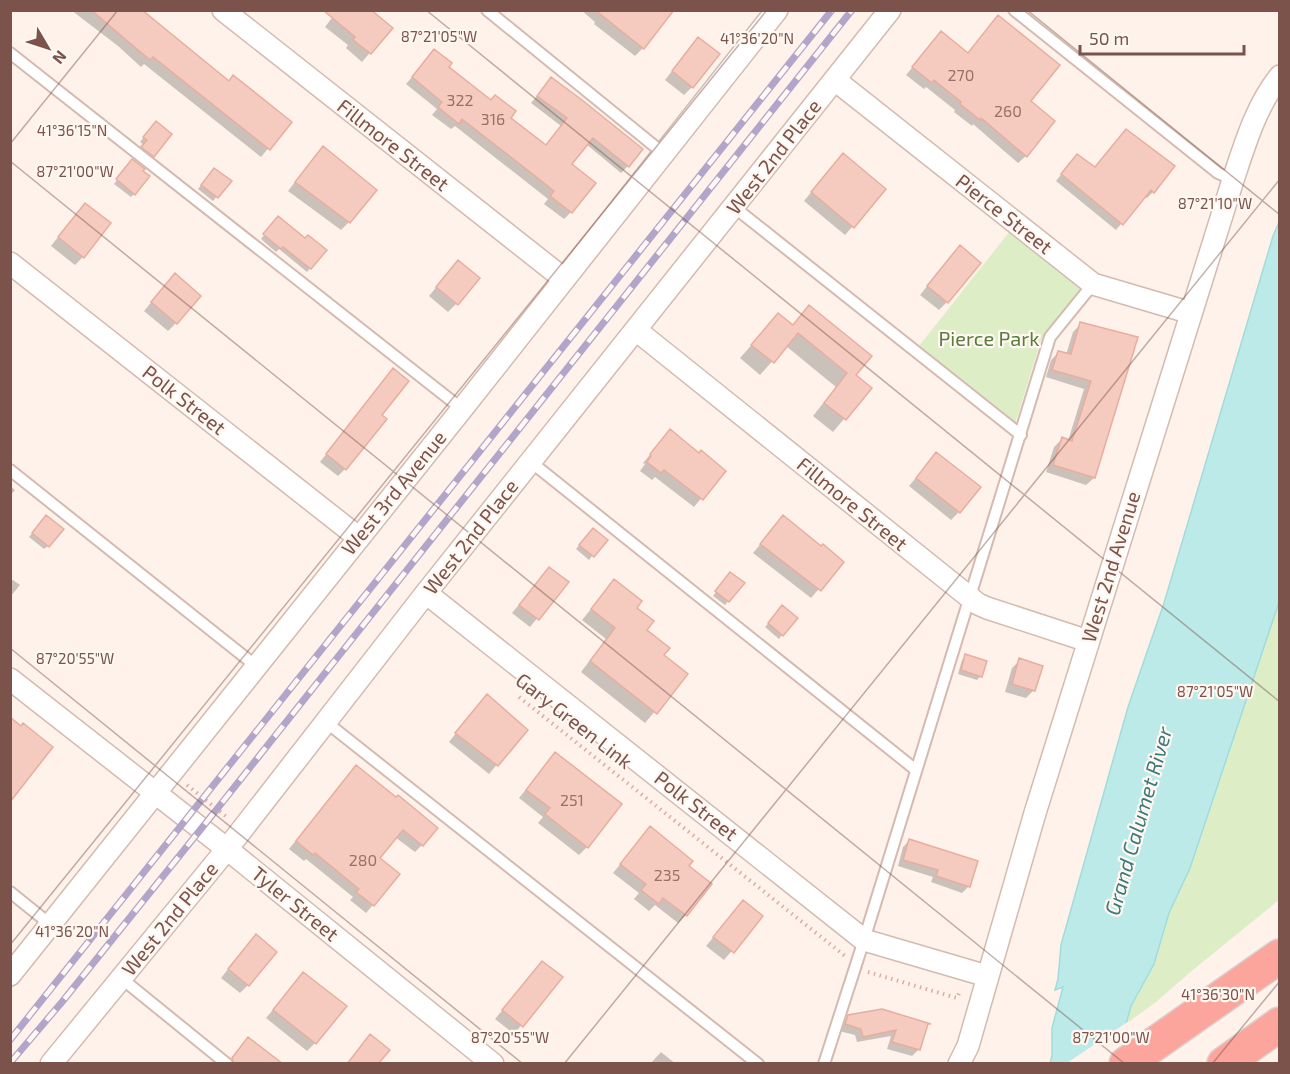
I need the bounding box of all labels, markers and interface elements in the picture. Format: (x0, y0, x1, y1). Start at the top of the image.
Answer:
north arrow (18, 18, 78, 78)
scale bar (1080, 18, 1244, 56)
text: 87°21'05"W (401, 27, 477, 45)
text: 50 m (1089, 27, 1129, 49)
text: 41°36'20"N (720, 29, 794, 47)
text: N (49, 47, 71, 68)
house number: 270 (948, 65, 974, 84)
house number: 322 (447, 90, 473, 109)
street label: Fillmore Street (333, 93, 455, 195)
street label: West 2nd Place (721, 94, 826, 219)
house number: 260 (994, 101, 1022, 120)
house number: 316 (481, 109, 505, 128)
text: 41°36'15"N (37, 121, 107, 139)
text: 87°21'00"W (36, 162, 114, 180)
street label: Pierce Street (952, 168, 1058, 259)
text: 87°21'10"W (1178, 194, 1252, 212)
park label: Pierce Park (939, 326, 1039, 350)
street label: Polk Street (138, 359, 231, 439)
street label: West 3rd Avenue (336, 425, 451, 559)
street label: Fillmore Street (793, 451, 913, 555)
street label: West 2nd Place (418, 474, 523, 599)
street label: West 2nd Avenue (1076, 488, 1144, 645)
text: 87°20'55"W (36, 649, 114, 667)
street label: Gary Green Link (512, 667, 638, 773)
text: 87°21'05"W (1177, 682, 1253, 700)
water label: Grand Calumet River (1099, 723, 1177, 918)
street label: Polk Street (650, 765, 743, 845)
house number: 251 (560, 790, 584, 809)
house number: 280 (349, 850, 377, 869)
street label: West 2nd Place (116, 857, 222, 980)
street label: Tyler Street (247, 861, 344, 946)
house number: 235 (654, 865, 680, 884)
text: 41°36'20"N (35, 922, 109, 940)
text: 41°36'30"N (1181, 985, 1255, 1003)
text: 87°20'55"W (471, 1028, 549, 1046)
text: 87°21'00"W (1072, 1028, 1150, 1046)

